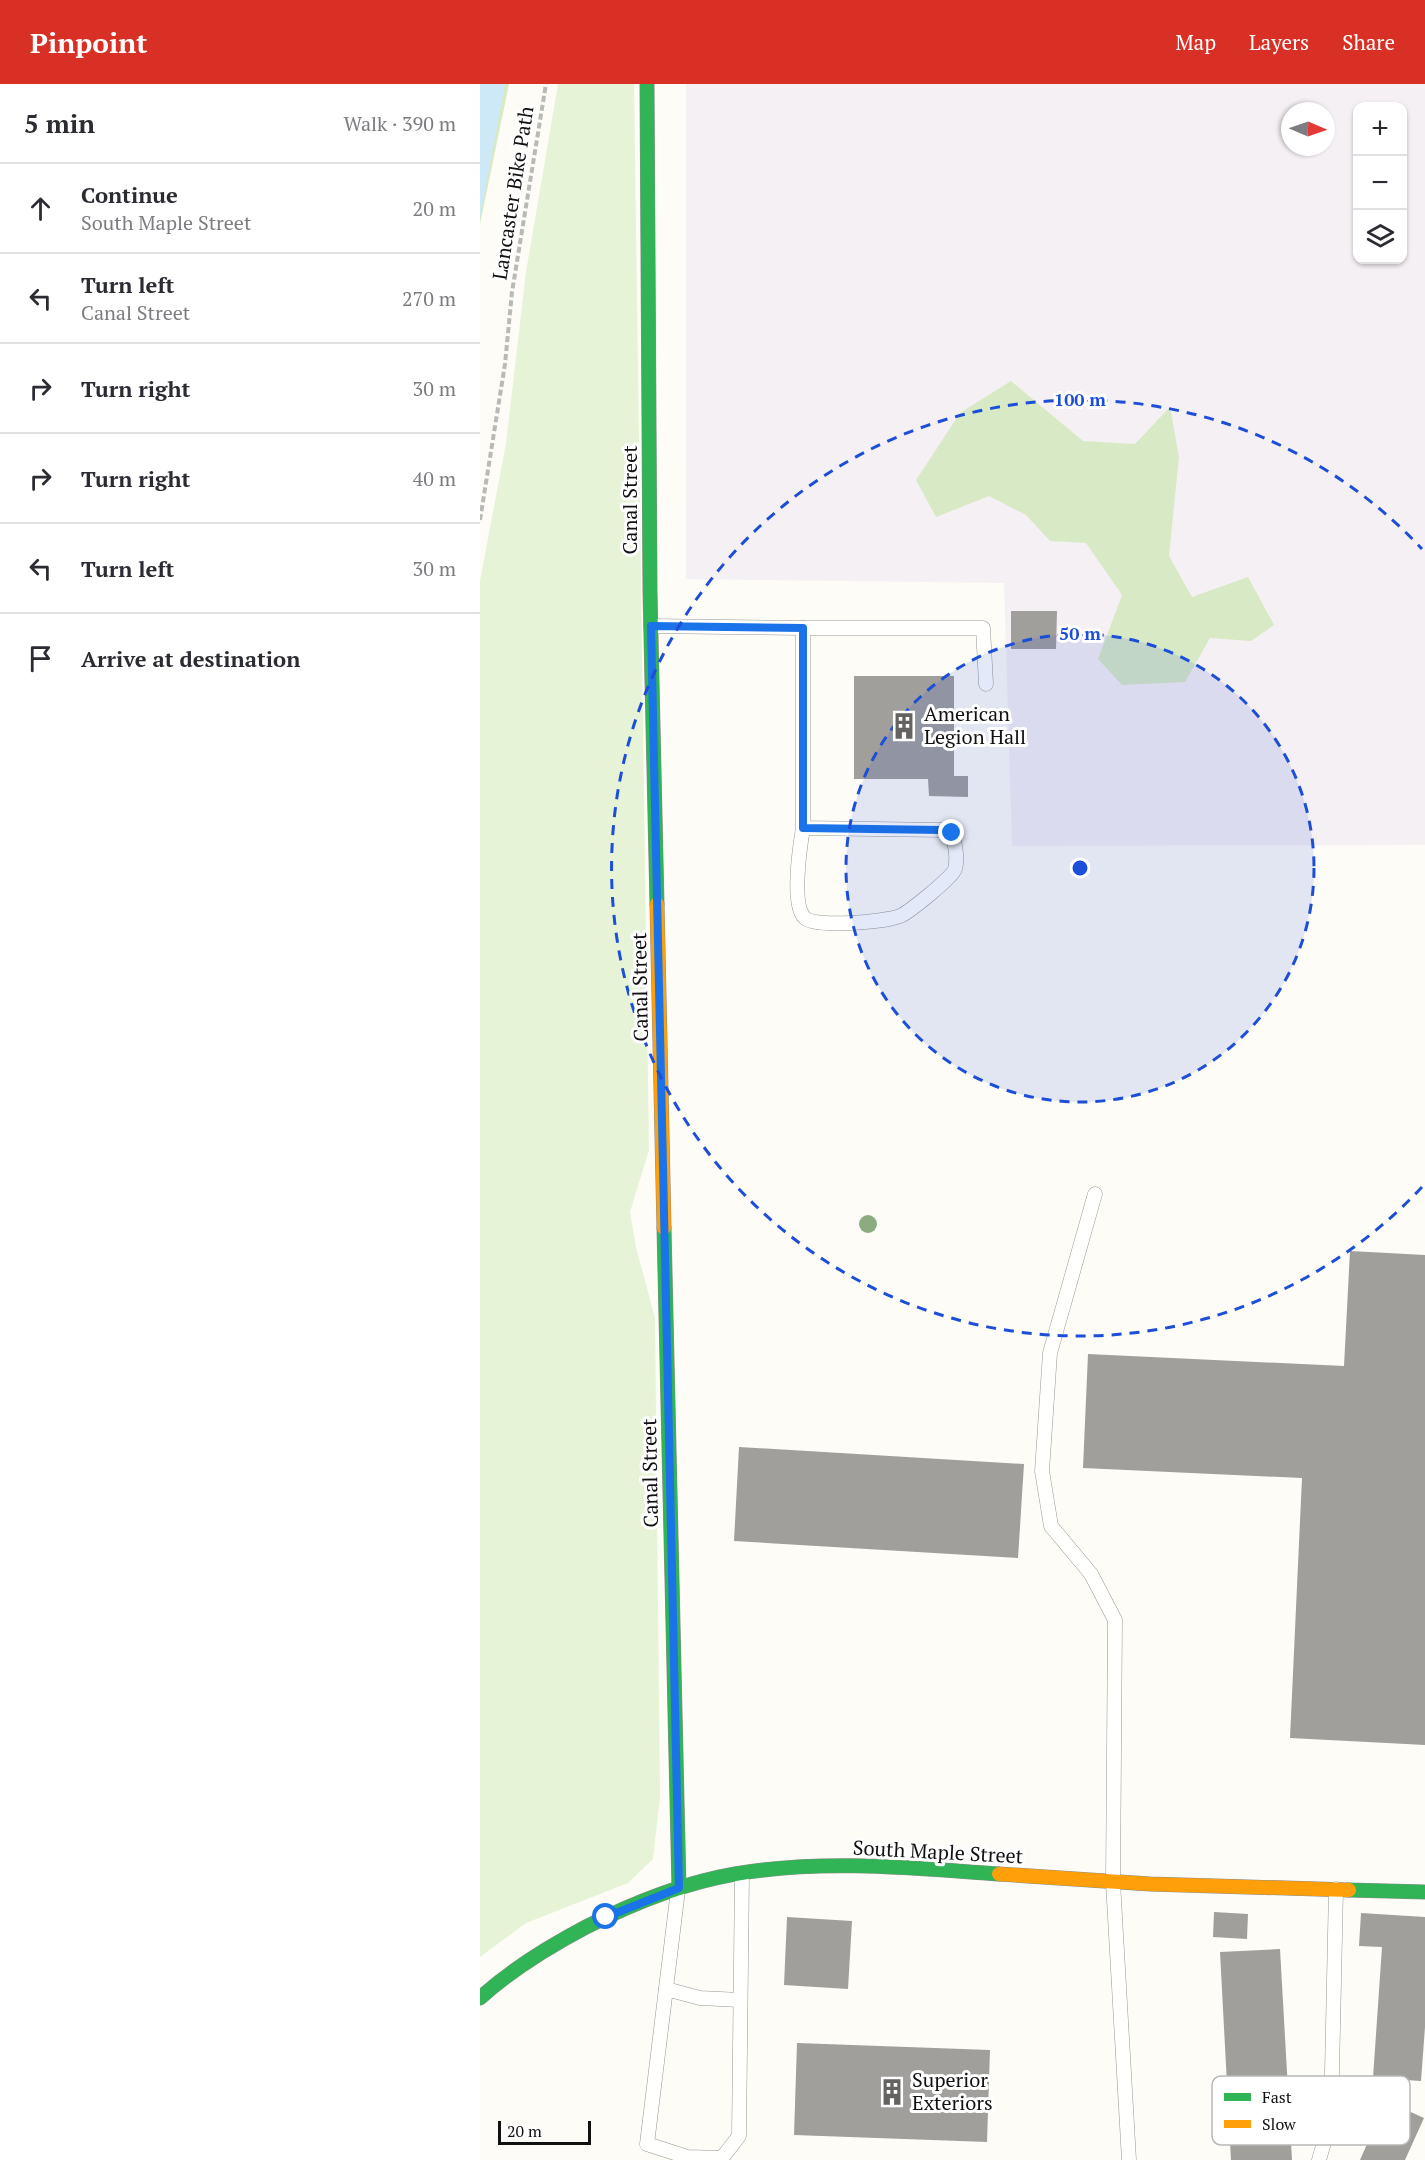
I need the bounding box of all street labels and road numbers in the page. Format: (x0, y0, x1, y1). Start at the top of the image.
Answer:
street label: Lancaster Bike Path (485, 104, 540, 282)
street label: Canal Street (616, 445, 643, 555)
street label: Canal Street (625, 932, 654, 1042)
street label: Canal Street (635, 1418, 664, 1528)
street label: South Maple Street (852, 1834, 1024, 1869)

